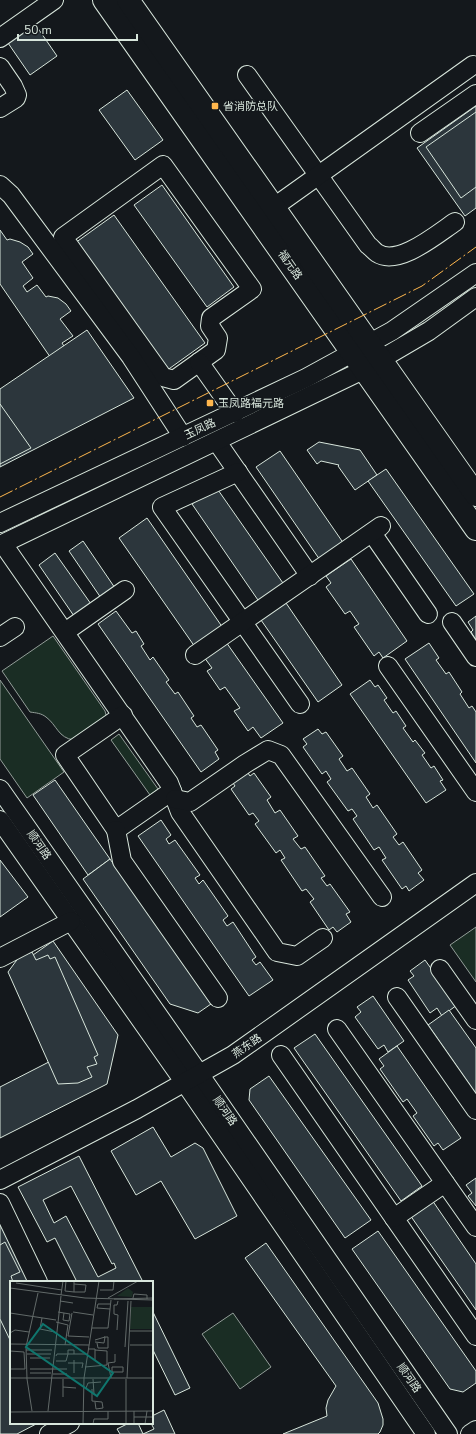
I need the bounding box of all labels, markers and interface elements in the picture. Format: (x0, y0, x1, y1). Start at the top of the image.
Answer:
scale bar (18, 16, 137, 42)
text: 50 m (24, 22, 52, 38)
place label: 省消防总队 (223, 99, 278, 114)
marker: 省消防总队 (210, 101, 220, 111)
street label: 福元路 (274, 247, 306, 283)
place label: 玉凤路福元路 (218, 396, 284, 411)
marker: 玉凤路福元路 (205, 398, 215, 408)
street label: 玉凤路 (182, 415, 218, 443)
street label: 顺河路 (23, 827, 55, 863)
street label: 燕东路 (229, 1030, 265, 1062)
street label: 顺河路 (209, 1093, 241, 1129)
inset map (10, 1281, 153, 1424)
street label: 顺河路 (393, 1360, 425, 1396)

